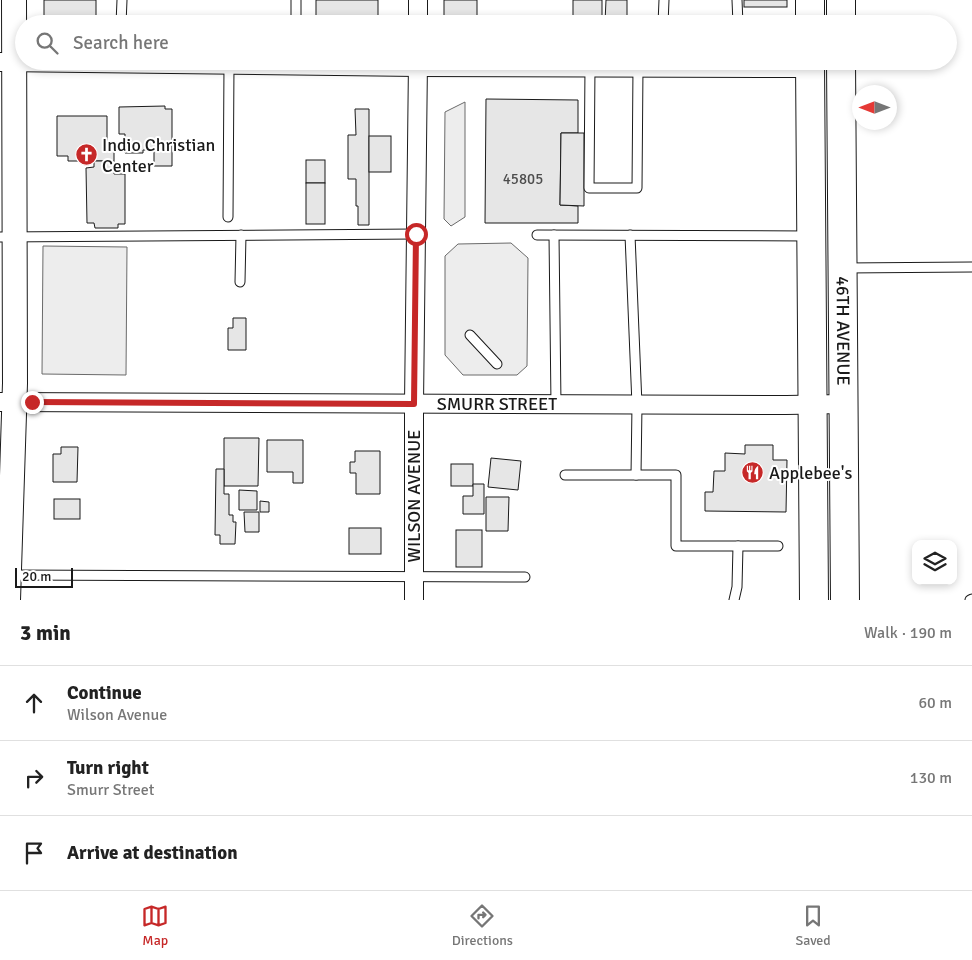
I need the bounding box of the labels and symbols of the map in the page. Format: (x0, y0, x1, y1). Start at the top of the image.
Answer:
north arrow (852, 85, 897, 130)
place label: Indio Christian Center (102, 134, 215, 177)
church icon: Indio Christian Center (74, 143, 98, 167)
house number: 45805 (503, 170, 543, 188)
route start (405, 223, 428, 246)
street label: 46TH AVENUE (832, 276, 854, 386)
route end (21, 391, 44, 414)
street label: SMURR STREET (437, 393, 557, 415)
street label: WILSON AVENUE (403, 430, 425, 562)
restaurant icon: Applebee's (741, 461, 765, 485)
place label: Applebee's (769, 462, 852, 484)
scale bar (15, 565, 72, 588)

